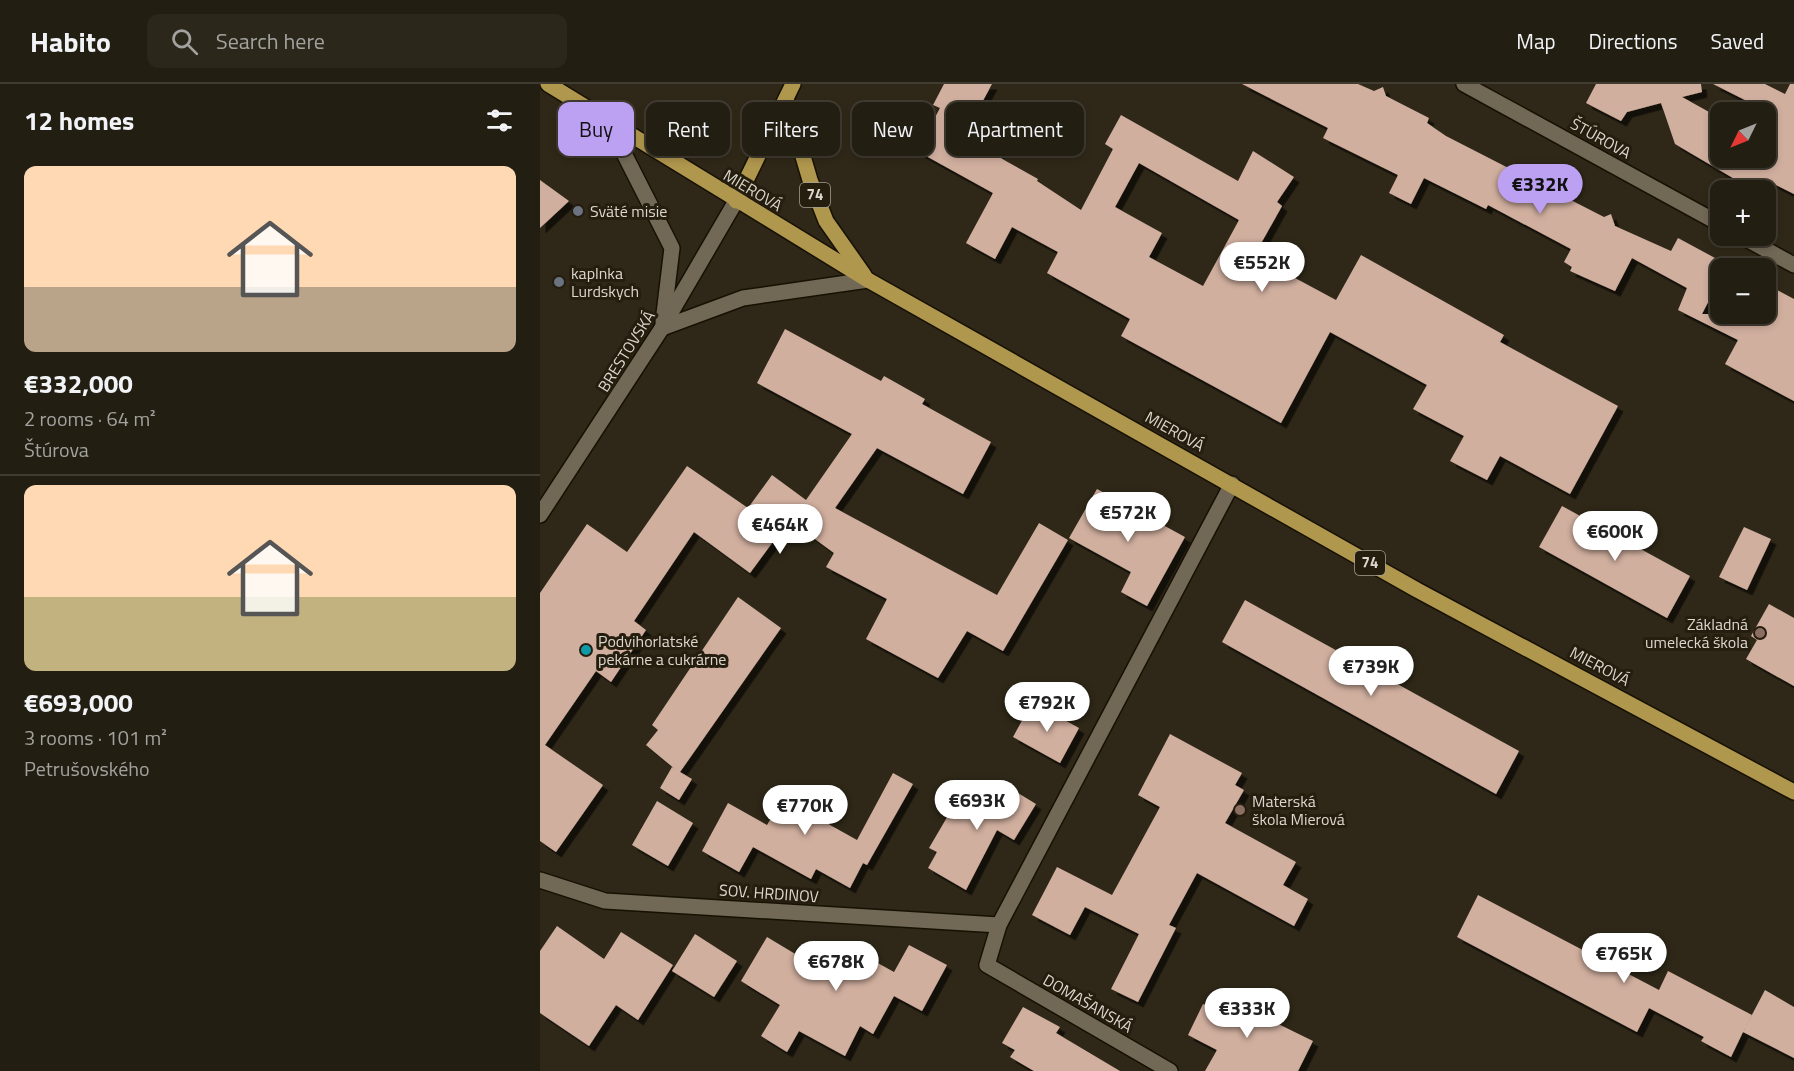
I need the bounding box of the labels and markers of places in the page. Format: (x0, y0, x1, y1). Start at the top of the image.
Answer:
pin: €332K (1498, 164, 1582, 215)
place label: Sväté misie (590, 199, 667, 223)
marker: Sväté misie (571, 204, 585, 218)
pin: €552K (1220, 242, 1304, 293)
place label: kaplnka Lurdskych (571, 261, 639, 303)
marker: kaplnka Lurdskych (552, 275, 566, 289)
pin: €572K (1086, 492, 1170, 543)
pin: €464K (738, 504, 822, 555)
pin: €600K (1573, 511, 1657, 562)
place label: Základná umelecká škola (1645, 612, 1748, 654)
marker: Základná umelecká škola (1753, 626, 1767, 640)
place label: Podvihorlatské pekárne a cukrárne (598, 629, 726, 671)
marker: Podvihorlatské pekárne a cukrárne (579, 643, 593, 657)
pin: €739K (1329, 646, 1413, 697)
pin: €792K (1005, 682, 1089, 733)
pin: €693K (935, 780, 1019, 831)
pin: €770K (763, 785, 847, 836)
place label: Materská škola Mierová (1252, 789, 1345, 831)
marker: Materská škola Mierová (1233, 803, 1247, 817)
pin: €765K (1582, 933, 1666, 984)
pin: €678K (794, 941, 878, 992)
pin: €333K (1205, 988, 1289, 1039)

